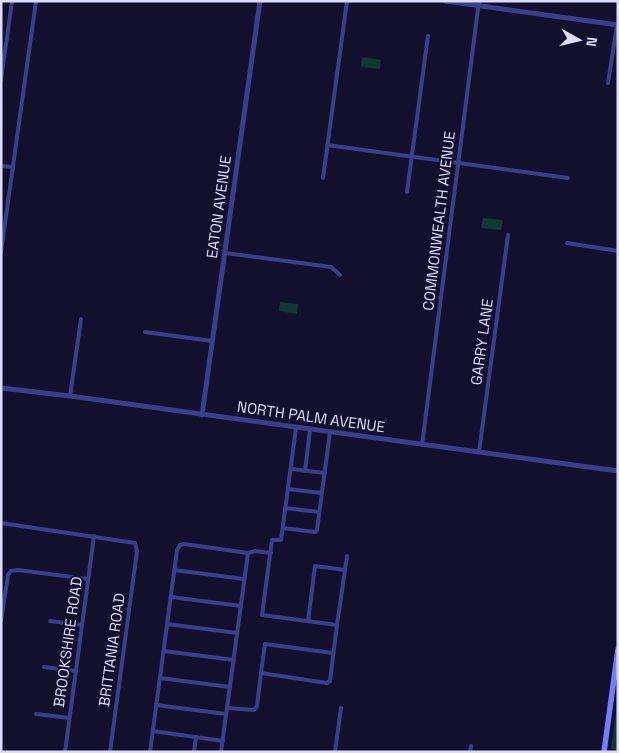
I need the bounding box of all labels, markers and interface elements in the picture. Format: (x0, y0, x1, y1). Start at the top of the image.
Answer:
north arrow (554, 15, 604, 65)
text: N (582, 36, 601, 48)
street label: COMMONWEALTH AVENUE (418, 130, 459, 312)
street label: EATON AVENUE (202, 154, 235, 260)
street label: GARRY LANE (466, 298, 497, 386)
street label: NORTH PALM AVENUE (236, 397, 386, 436)
street label: BROOKSHIRE ROAD (49, 575, 86, 708)
street label: BRITTANIA ROAD (94, 592, 129, 708)

